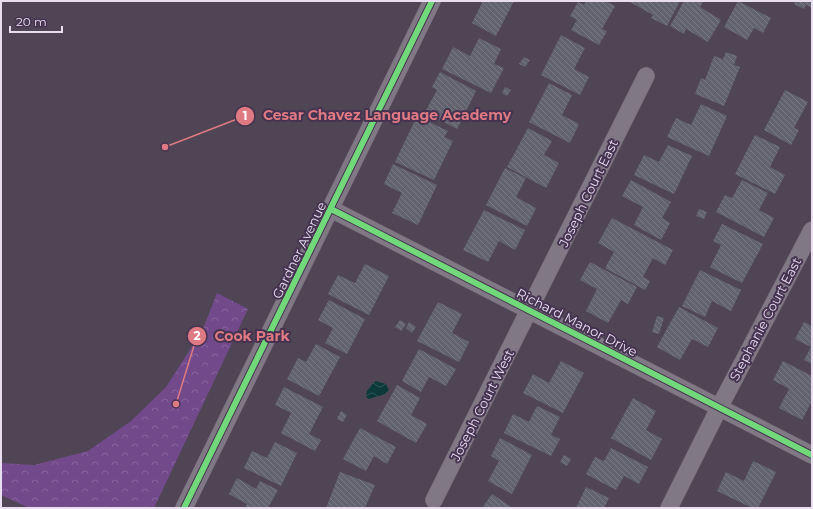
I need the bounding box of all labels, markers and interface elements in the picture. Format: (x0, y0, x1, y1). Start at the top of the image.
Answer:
scale bar (10, 8, 62, 34)
text: 20 m (16, 14, 47, 29)
callout: Cesar Chavez Language Academy (235, 103, 519, 129)
text: Cesar Chavez Language Academy (263, 106, 512, 124)
text: 1 (243, 108, 247, 123)
street label: Joseph Court East (555, 137, 621, 250)
street label: Gardner Avenue (269, 199, 329, 301)
street label: Stephanie Court East (726, 255, 804, 383)
street label: Richard Manor Drive (514, 285, 640, 360)
callout: Cook Park (187, 323, 298, 349)
text: Cook Park (214, 327, 290, 345)
text: 2 (193, 328, 201, 343)
street label: Joseph Court West (447, 347, 517, 464)

